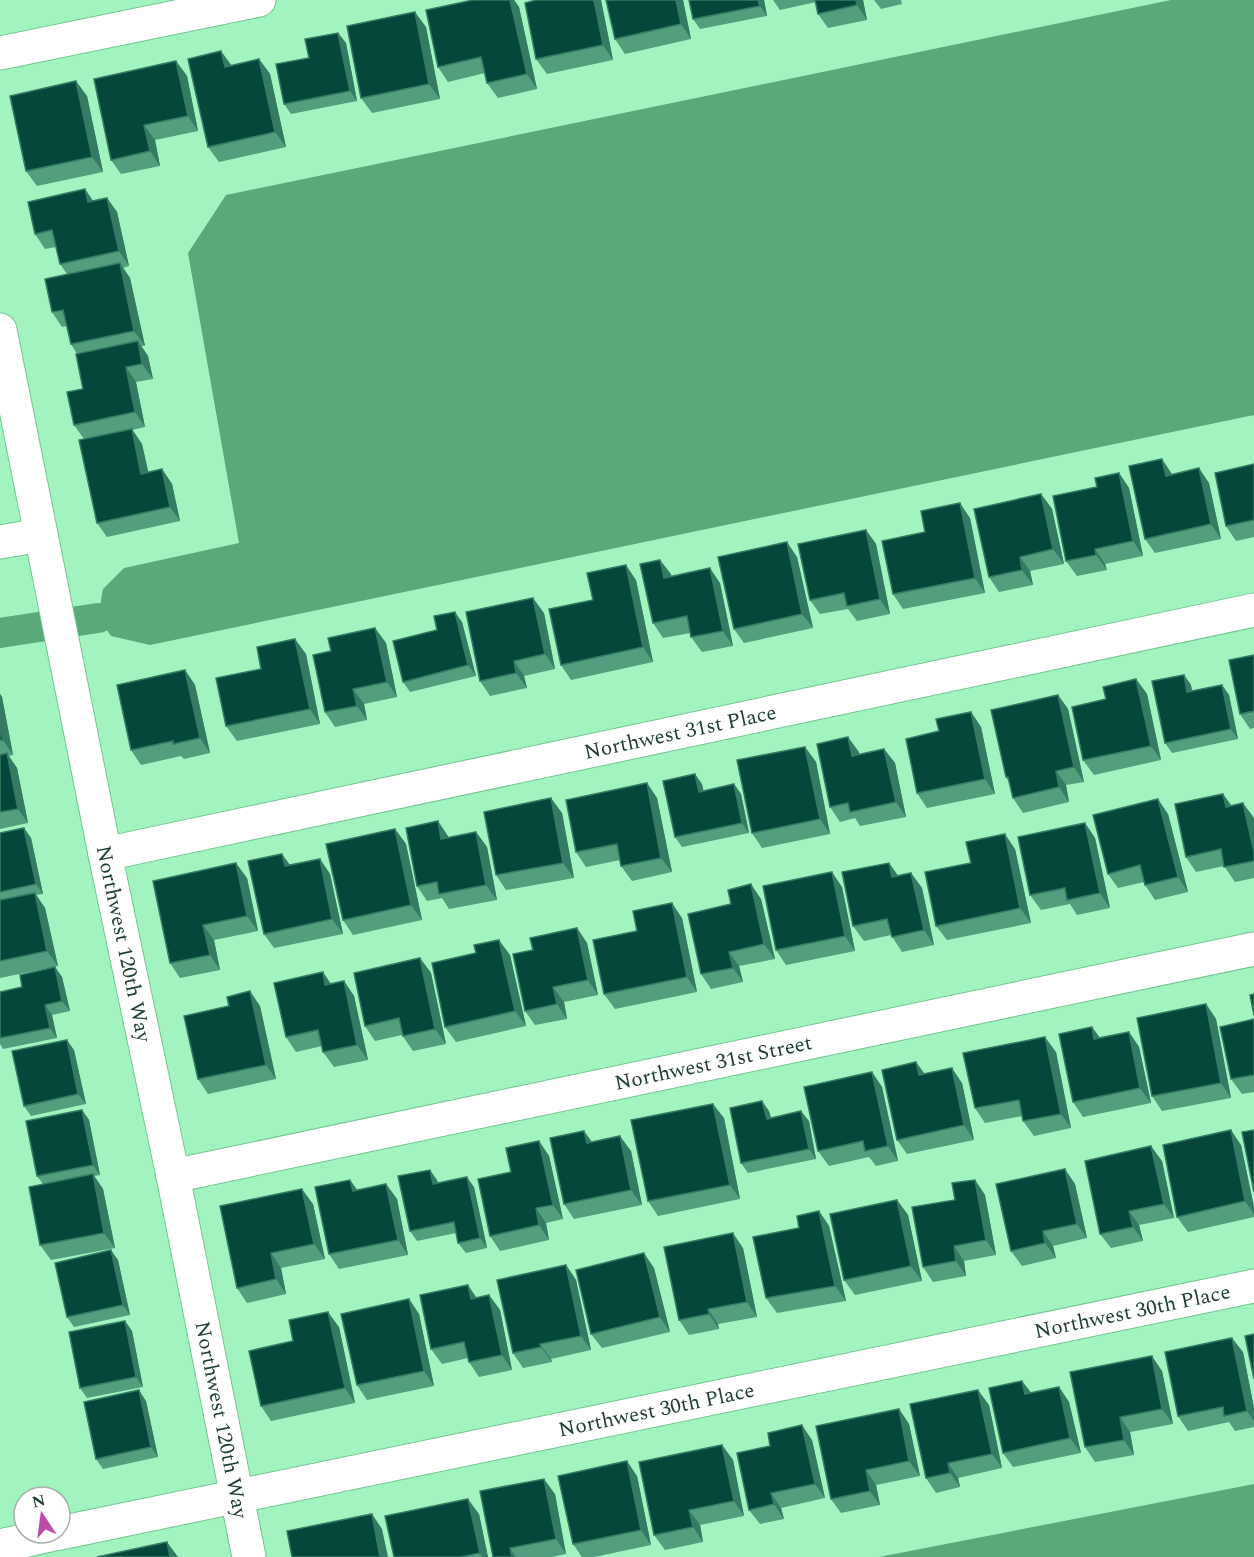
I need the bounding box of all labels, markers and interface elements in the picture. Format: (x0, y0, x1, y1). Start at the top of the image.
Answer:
street label: Northwest 31st Place (581, 697, 780, 769)
street label: Northwest 120th Way (87, 843, 159, 1046)
street label: Northwest 31st Street (612, 1027, 815, 1100)
street label: Northwest 30th Place (1032, 1276, 1233, 1348)
street label: Northwest 120th Way (185, 1319, 256, 1522)
street label: Northwest 30th Place (556, 1375, 758, 1446)
north arrow (12, 1485, 72, 1545)
text: N (30, 1488, 48, 1515)

